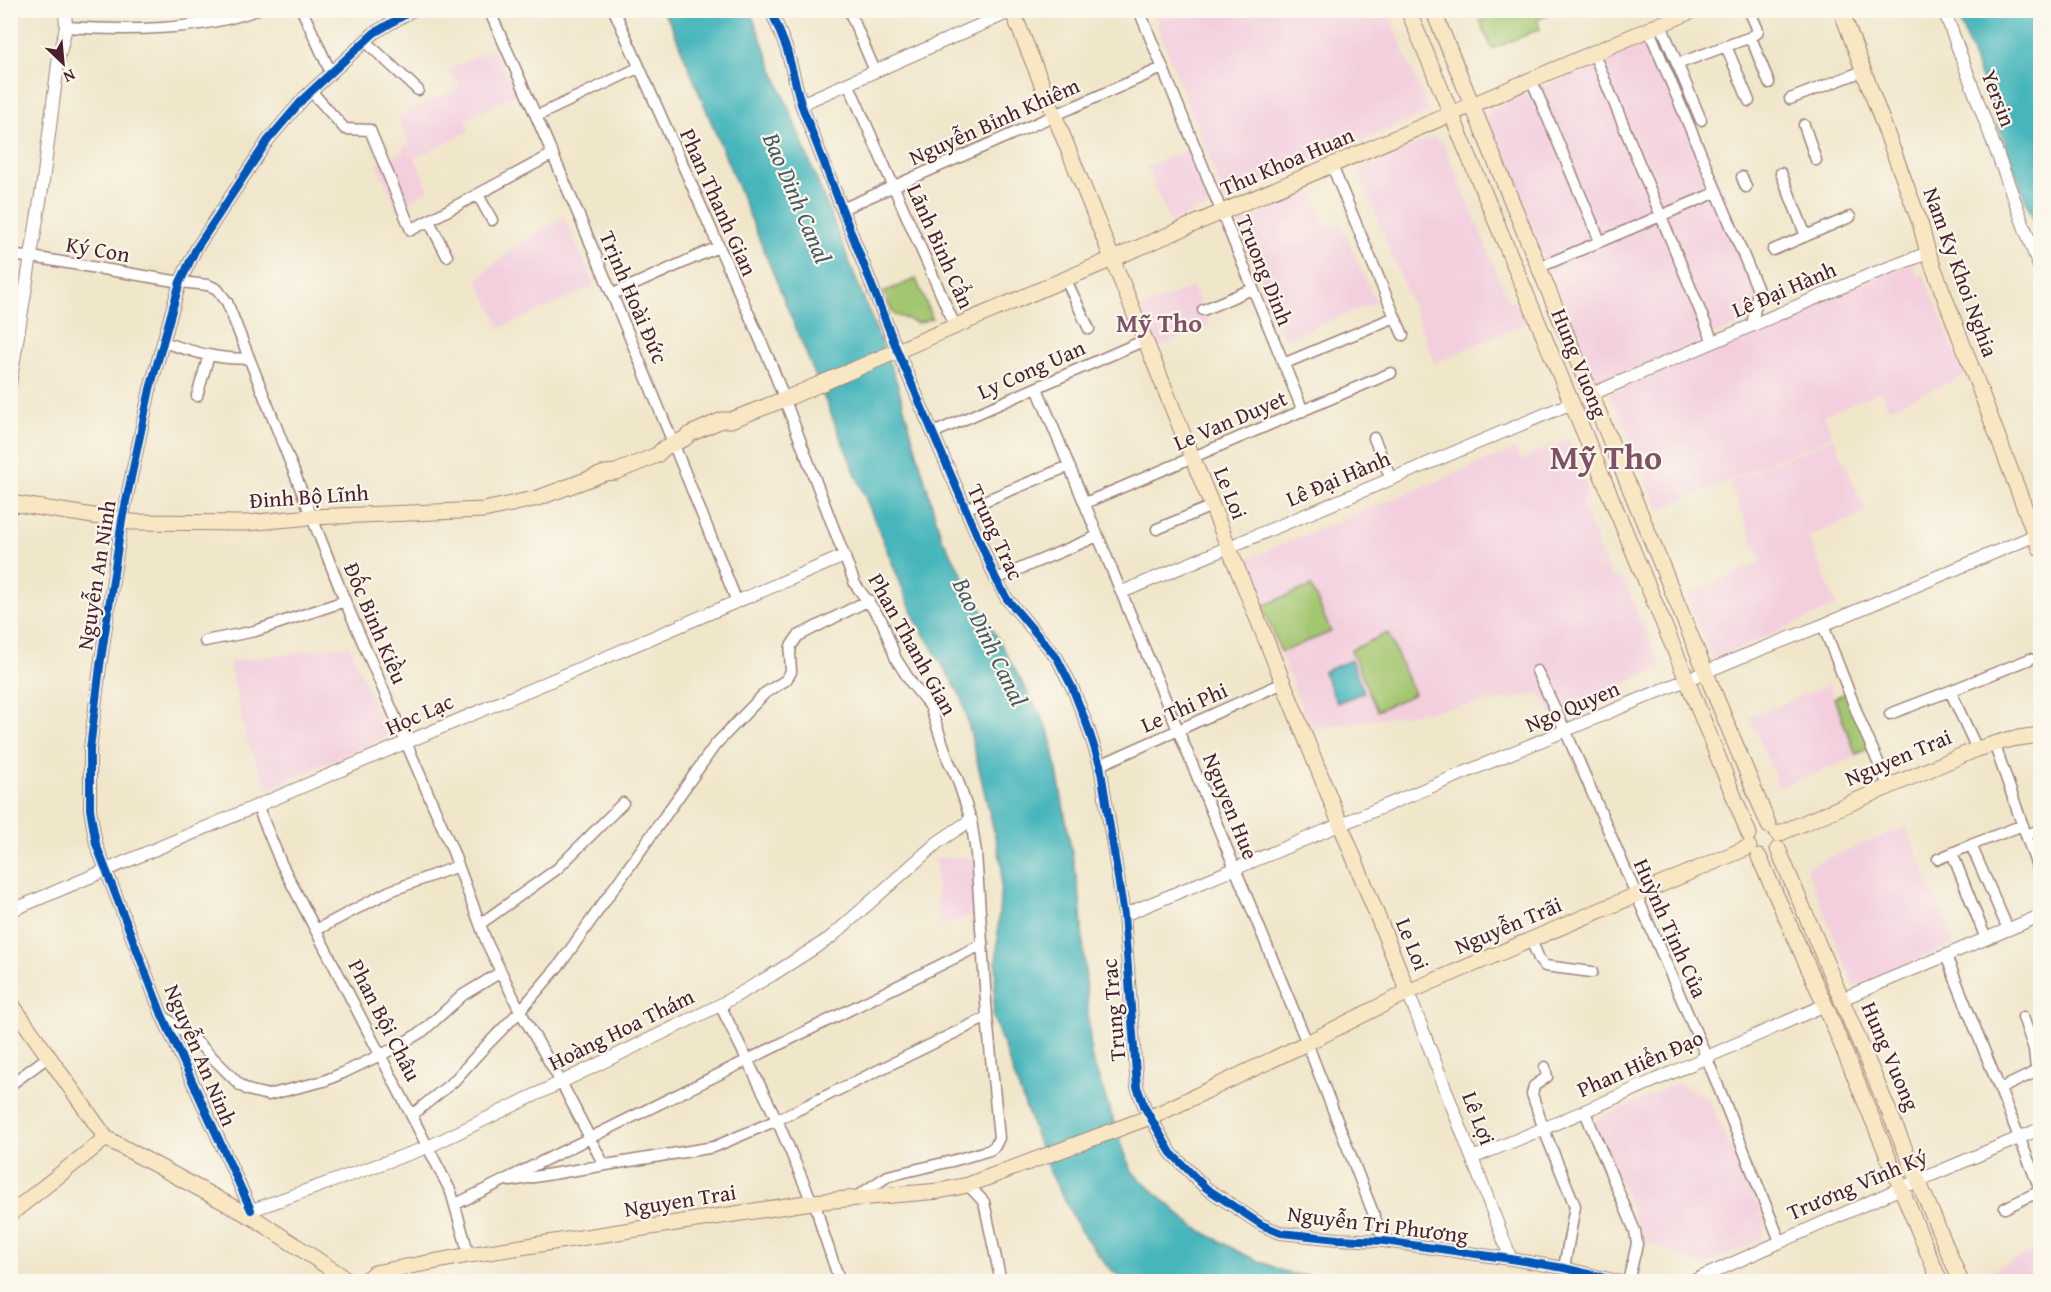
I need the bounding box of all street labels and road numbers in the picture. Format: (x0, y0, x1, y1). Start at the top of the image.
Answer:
street label: Yersin (1974, 65, 2025, 132)
street label: Nguyễn Bỉnh Khiêm (904, 69, 1084, 173)
street label: Thu Khoa Huan (1215, 118, 1359, 204)
street label: Phan Thanh Gian (672, 123, 766, 281)
street label: Lãnh Binh Cẩn (899, 178, 983, 314)
street label: Nam Ky Khoi Nghia (1915, 183, 2007, 362)
street label: Truong Dinh (1228, 210, 1302, 331)
street label: Trịnh Hoài Đức (592, 226, 676, 369)
street label: Ký Con (64, 228, 133, 270)
street label: Lê Đại Hành (1727, 252, 1842, 325)
street label: Hung Vuong (1544, 303, 1616, 423)
street label: Ly Cong Uan (972, 331, 1091, 407)
street label: Le Van Duyet (1168, 382, 1292, 458)
street label: Lê Đại Hành (1281, 441, 1396, 514)
street label: Le Loi (1206, 462, 1256, 524)
street label: Đinh Bộ Lĩnh (248, 476, 370, 516)
street label: Trung Trac (960, 479, 1032, 586)
street label: Nguyễn An Ninh (68, 497, 124, 652)
street label: Đốc Binh Kiều (336, 557, 416, 689)
street label: Phan Thanh Gian (861, 567, 966, 722)
street label: Ngo Quyen (1520, 672, 1625, 740)
street label: Le Thi Phi (1135, 674, 1233, 740)
street label: Học Lạc (380, 685, 458, 743)
street label: Nguyen Trai (1840, 720, 1956, 794)
street label: Nguyen Hue (1195, 748, 1267, 864)
street label: Huỳnh Tịnh Của (1626, 853, 1716, 1003)
street label: Nguyễn Trãi (1449, 888, 1567, 962)
street label: Le Loi (1388, 913, 1438, 975)
street label: Phan Bội Châu (341, 953, 430, 1087)
street label: Trung Trac (1093, 957, 1133, 1063)
street label: Nguyễn An Ninh (157, 979, 246, 1132)
street label: Hoàng Hoa Thám (543, 980, 699, 1078)
street label: Hung Vuong (1854, 997, 1928, 1115)
street label: Phan Hiển Đạo (1572, 1021, 1708, 1105)
street label: Lê Lợi (1454, 1087, 1504, 1149)
street label: Trương Vĩnh Ký (1782, 1140, 1932, 1228)
street label: Nguyen Trai (622, 1175, 738, 1225)
street label: Nguyễn Tri Phương (1286, 1197, 1470, 1251)

